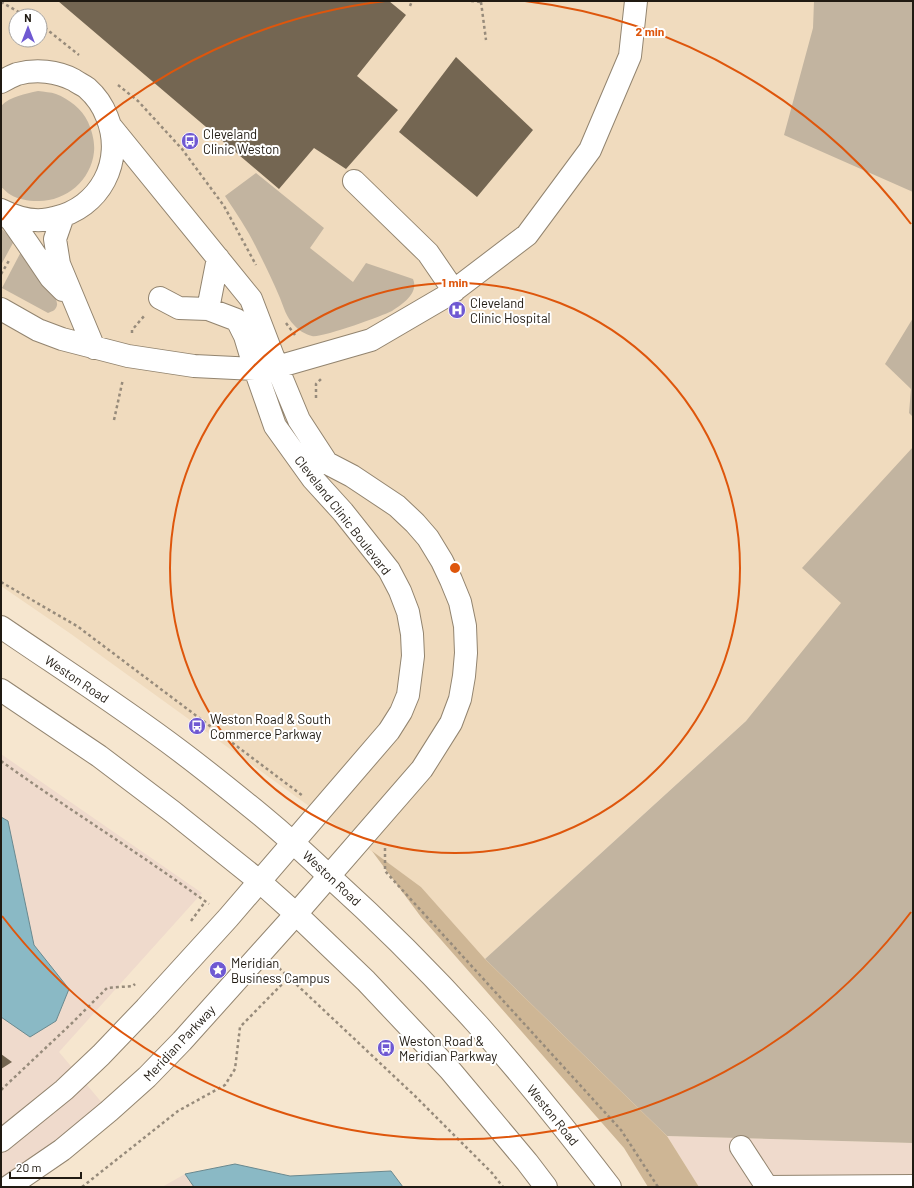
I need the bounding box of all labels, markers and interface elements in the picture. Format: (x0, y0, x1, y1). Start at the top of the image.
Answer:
north arrow (8, 8, 48, 48)
text: N (24, 11, 32, 24)
text: 2 min (636, 24, 664, 38)
place label: Cleveland Clinic Weston (203, 126, 279, 157)
bus stop icon: Cleveland Clinic Weston (180, 131, 200, 151)
text: 1 min (442, 275, 468, 289)
place label: Cleveland Clinic Hospital (470, 295, 551, 326)
hospital icon: Cleveland Clinic Hospital (447, 300, 467, 320)
street label: Cleveland Clinic Boulevard (291, 452, 395, 578)
centre of rings (448, 561, 462, 575)
street label: Weston Road (42, 652, 112, 706)
place label: Weston Road & South Commerce Parkway (210, 711, 331, 742)
bus stop icon: Weston Road & South Commerce Parkway (187, 716, 207, 736)
street label: Weston Road (300, 847, 364, 909)
place label: Meridian Business Campus (231, 955, 330, 986)
place icon: Meridian Business Campus (208, 960, 228, 980)
street label: Meridian Parkway (140, 1002, 218, 1084)
place label: Weston Road & Meridian Parkway (399, 1033, 497, 1064)
bus stop icon: Weston Road & Meridian Parkway (376, 1038, 396, 1058)
street label: Weston Road (524, 1081, 582, 1149)
scale bar (10, 1154, 81, 1180)
text: 20 m (16, 1160, 42, 1174)

